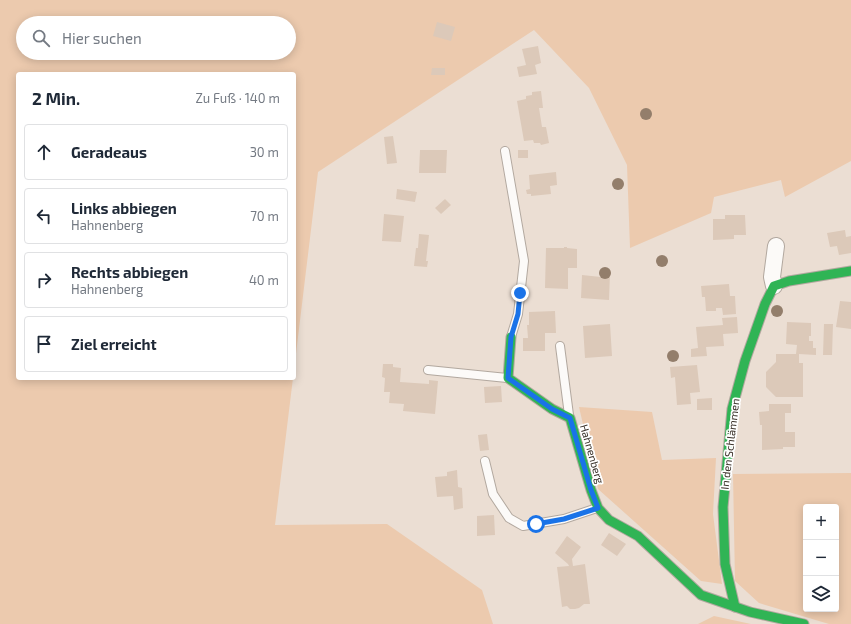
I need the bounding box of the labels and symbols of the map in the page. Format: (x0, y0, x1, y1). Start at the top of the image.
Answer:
route end (511, 284, 529, 302)
street label: In den Schlämmen (717, 398, 742, 490)
street label: Hahnenberg (578, 423, 607, 485)
route start (527, 515, 545, 533)

